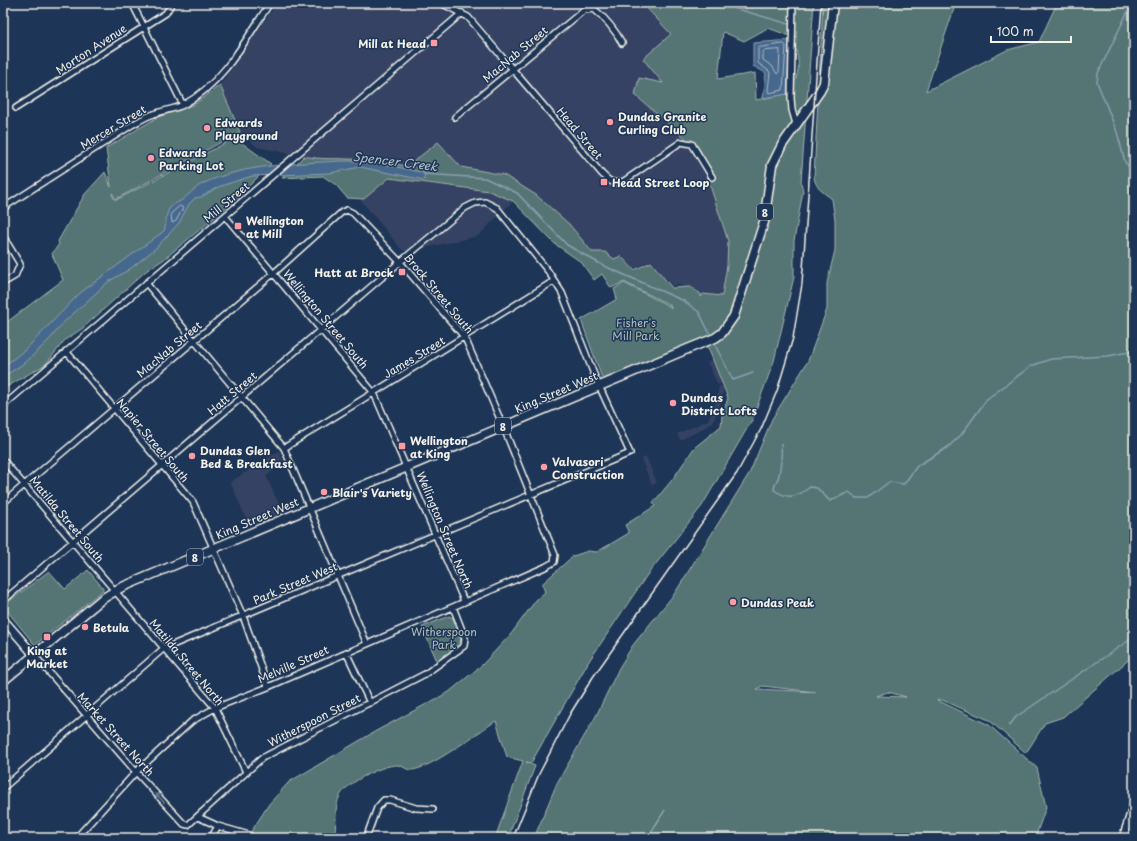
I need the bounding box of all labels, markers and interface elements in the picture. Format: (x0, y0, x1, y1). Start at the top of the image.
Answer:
scale bar (991, 18, 1071, 44)
street label: Morton Avenue (52, 20, 130, 78)
street label: MacNab Street (479, 22, 551, 86)
text: 100 m (997, 22, 1034, 40)
place label: Mill at Head (358, 35, 426, 52)
marker: Mill at Head (429, 38, 439, 48)
street label: Mercer Street (77, 100, 150, 153)
street label: Head Street (553, 103, 607, 163)
place label: Dundas Granite Curling Club (618, 108, 707, 138)
place label: Edwards Playground (215, 114, 278, 144)
marker: Dundas Granite Curling Club (605, 117, 615, 127)
marker: Edwards Playground (202, 123, 212, 133)
place label: Edwards Parking Lot (159, 144, 224, 174)
water label: Spencer Creek (352, 147, 439, 175)
marker: Edwards Parking Lot (146, 153, 156, 163)
place label: Head Street Loop (612, 174, 710, 191)
marker: Head Street Loop (599, 177, 609, 187)
street label: Mill Street (199, 178, 253, 226)
road number: 8 (757, 204, 773, 220)
place label: Wellington at Mill (246, 212, 304, 242)
marker: Wellington at Mill (233, 221, 243, 231)
street label: Brock Street South (400, 249, 478, 337)
place label: Hatt at Brock (314, 264, 395, 281)
street label: Wellington Street South (279, 266, 373, 372)
marker: Hatt at Brock (397, 267, 407, 277)
park label: Fisher's Mill Park (612, 314, 660, 344)
street label: MacNab Street (133, 317, 205, 381)
street label: James Street (380, 332, 449, 382)
street label: Hatt Street (203, 367, 261, 419)
street label: King Street West (512, 367, 601, 417)
place label: Dundas District Lofts (681, 389, 757, 419)
street label: Napier Street South (113, 394, 193, 486)
marker: Dundas District Lofts (668, 398, 678, 408)
road number: 8 (495, 418, 511, 434)
place label: Wellington at King (410, 432, 468, 462)
marker: Wellington at King (397, 441, 407, 451)
place label: Dundas Glen Bed & Breakfast (200, 442, 293, 472)
marker: Dundas Glen Bed & Breakfast (187, 451, 197, 461)
place label: Valvasori Construction (552, 453, 624, 483)
marker: Valvasori Construction (539, 462, 549, 472)
street label: Wellington Street North (413, 469, 477, 591)
street label: Matilda Street South (26, 472, 108, 566)
place label: Blair's Variety (332, 484, 412, 501)
marker: Blair's Variety (319, 487, 329, 497)
street label: King Street West (213, 493, 302, 543)
road number: 8 (187, 549, 203, 565)
street label: Park Street West (250, 557, 340, 608)
place label: Dundas Peak (741, 594, 815, 611)
marker: Dundas Peak (728, 597, 738, 607)
street label: Matilda Street North (146, 615, 228, 709)
place label: Betula (93, 619, 130, 636)
marker: Betula (80, 622, 90, 632)
park label: Witherspoon Park (411, 623, 477, 653)
marker: King at Market (42, 632, 52, 642)
street label: Melville Street (255, 641, 332, 687)
place label: King at Market (26, 642, 68, 672)
street label: Market Street North (74, 688, 158, 780)
street label: Witherspoon Street (265, 689, 364, 751)
one-way arrow (155, 793, 165, 803)

